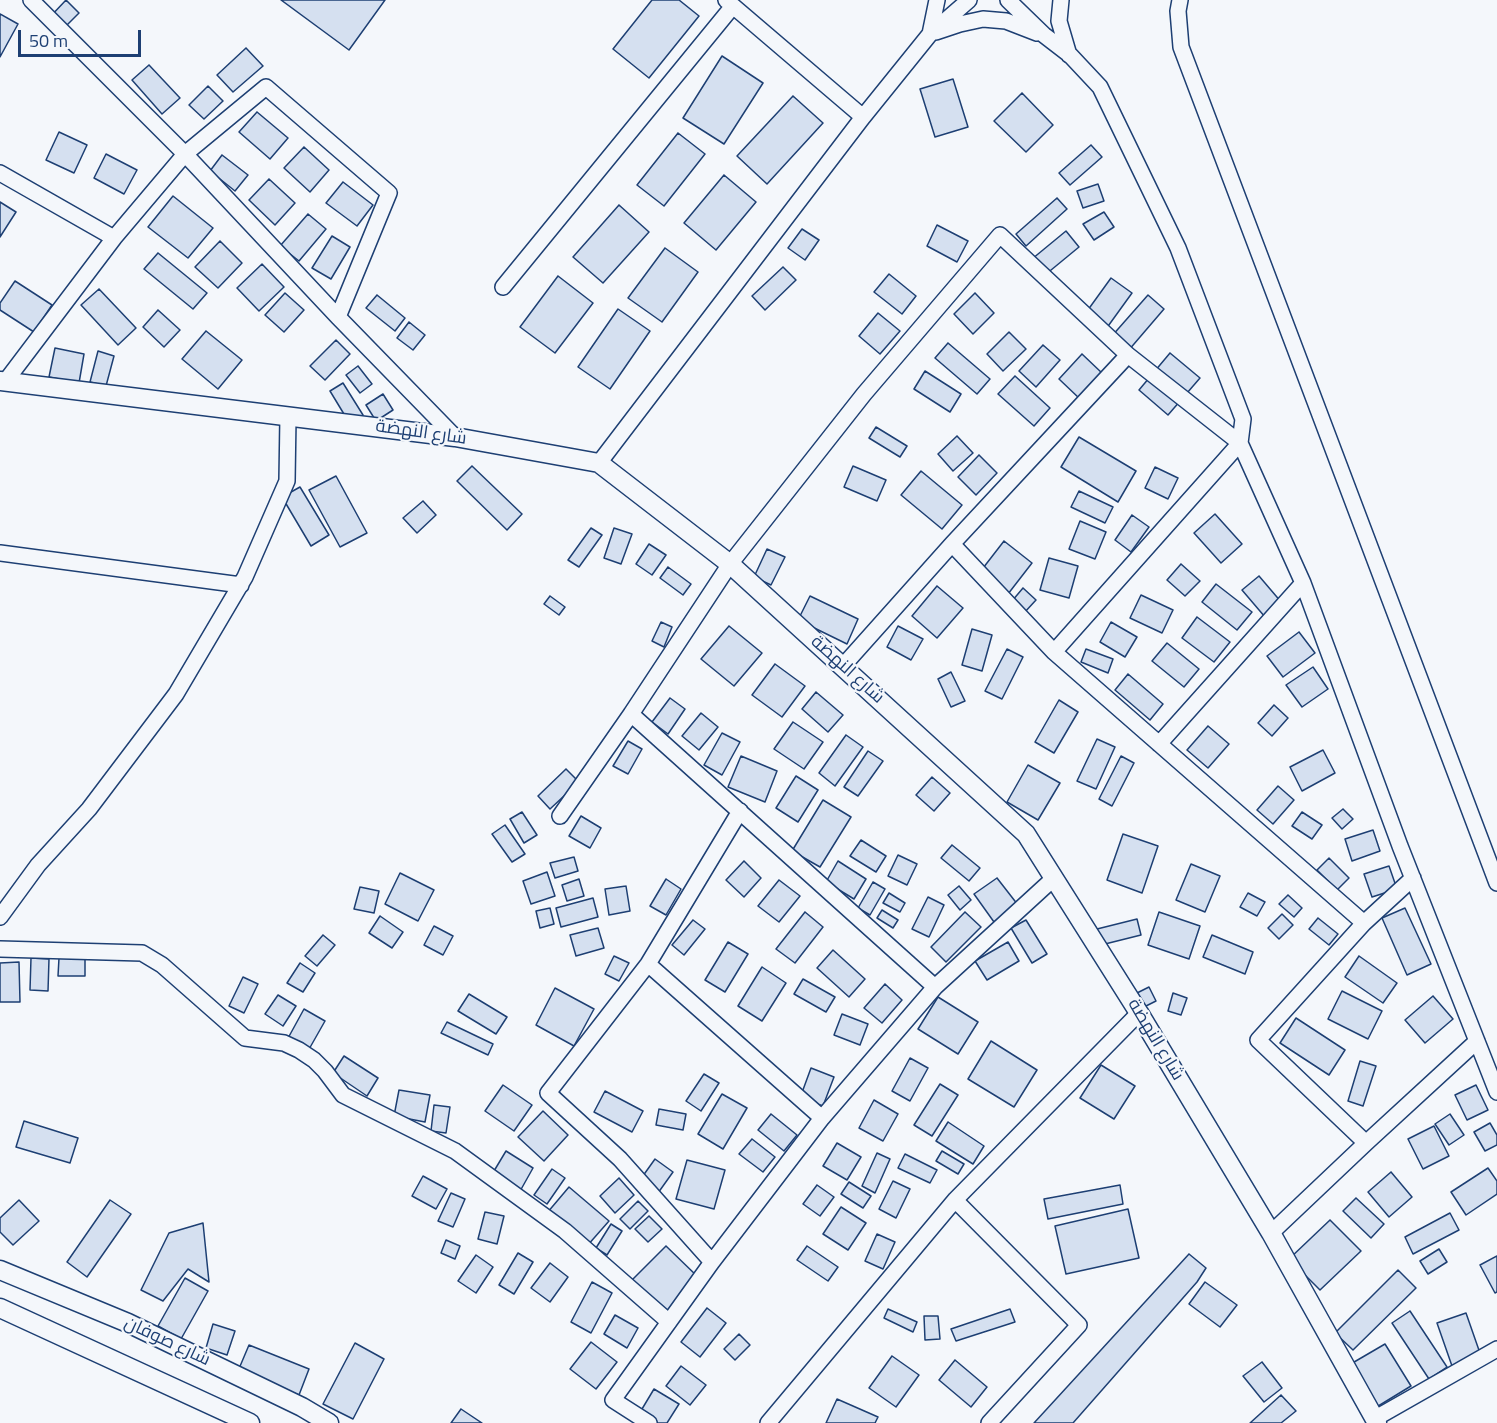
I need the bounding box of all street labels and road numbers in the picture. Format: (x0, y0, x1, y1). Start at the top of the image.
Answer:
street label: شارع النهضة (374, 416, 468, 450)
street label: شارع النهضة (806, 631, 888, 709)
street label: شارع النهضة (1122, 995, 1188, 1085)
street label: شارع صوفان (121, 1313, 213, 1371)

